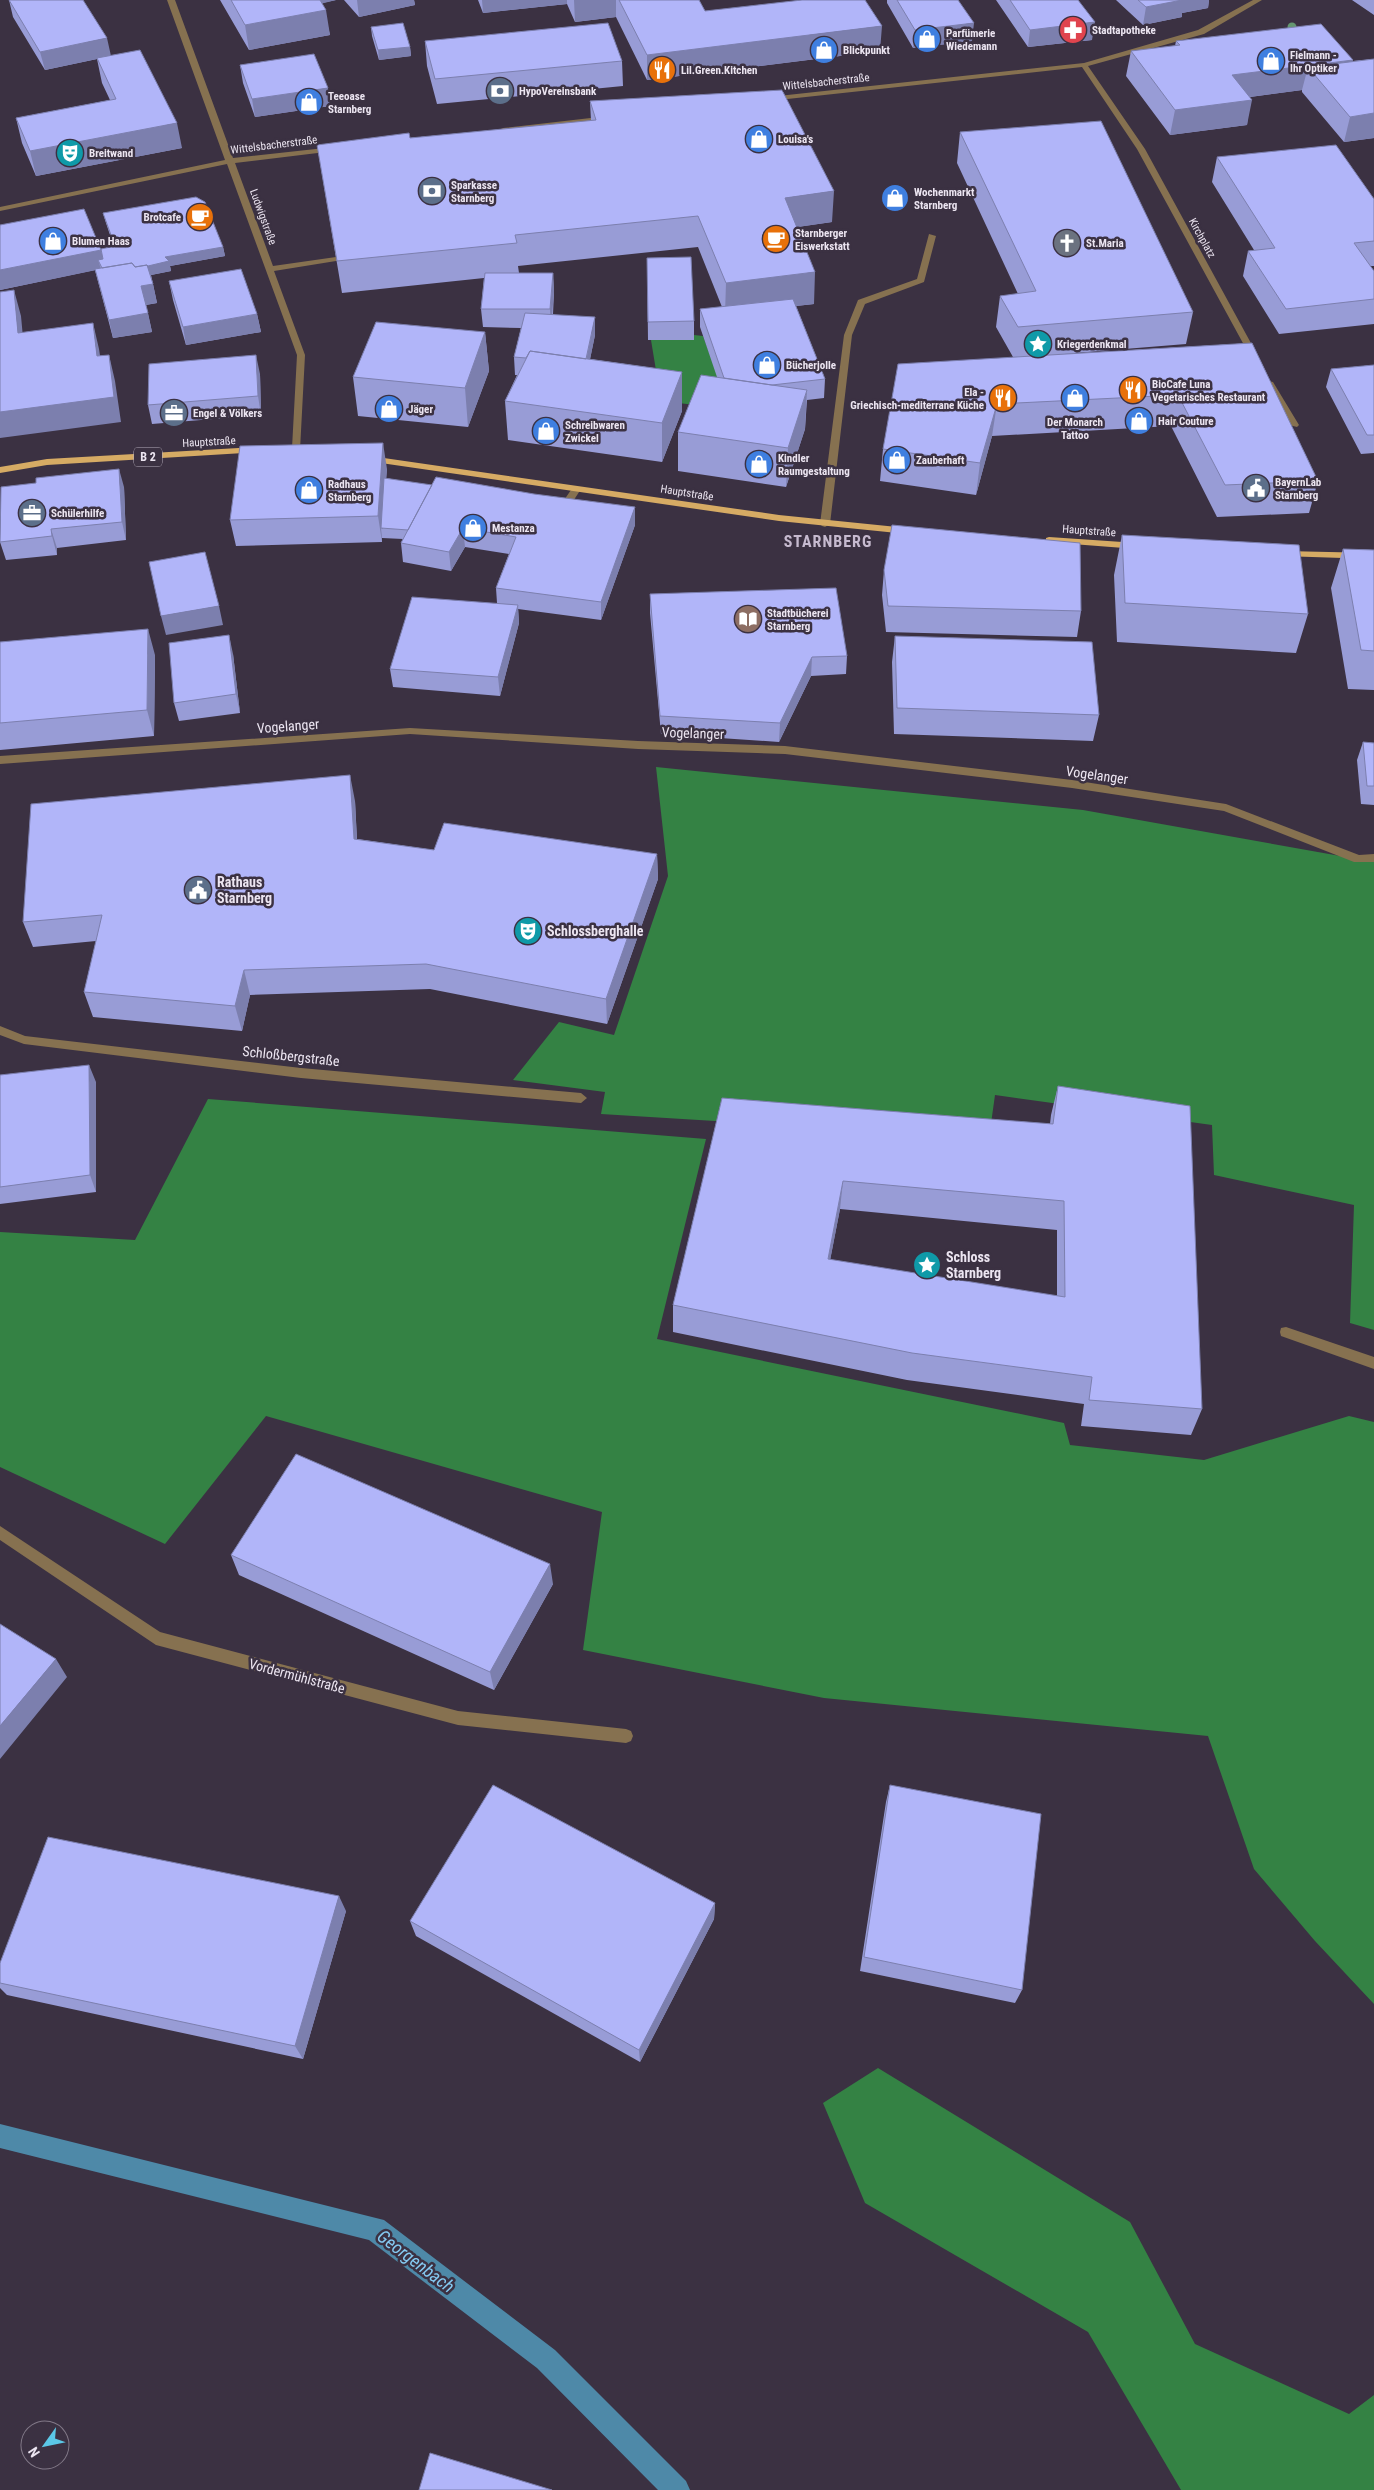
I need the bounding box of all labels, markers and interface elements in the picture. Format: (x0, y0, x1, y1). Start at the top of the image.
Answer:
pharmacy icon: Stadtapotheke (1058, 15, 1088, 45)
shop icon: Parfümerie Wiedemann (912, 24, 942, 54)
place label: Stadtapotheke (1092, 24, 1156, 37)
place label: Parfümerie Wiedemann (946, 27, 997, 53)
shop icon: Blickpunkt (809, 35, 839, 65)
place label: Blickpunkt (843, 44, 891, 57)
shop icon: Fielmann - Ihr Optiker (1256, 46, 1286, 76)
place label: Fielmann - Ihr Optiker (1290, 49, 1337, 75)
restaurant icon: Lil.Green.Kitchen (647, 55, 677, 85)
place label: Lil.Green.Kitchen (681, 64, 758, 77)
street label: Wittelsbacherstraße (782, 71, 870, 93)
bank icon: HypoVereinsbank (485, 76, 515, 106)
place label: HypoVereinsbank (519, 85, 597, 98)
shop icon: Teeoase Starnberg (294, 87, 324, 117)
place label: Teeoase Starnberg (328, 90, 371, 116)
shop icon: Louisa's (744, 124, 774, 154)
street label: Wittelsbacherstraße (230, 133, 318, 157)
place label: Louisa's (778, 133, 813, 146)
theatre icon: Breitwand (55, 138, 85, 168)
place label: Breitwand (89, 147, 133, 160)
bank icon: Sparkasse Starnberg (417, 176, 447, 206)
place label: Sparkasse Starnberg (451, 179, 497, 205)
shop icon: Wochenmarkt Starnberg (880, 183, 910, 213)
place label: Wochenmarkt Starnberg (914, 186, 975, 212)
street label: Ludwigstraße (247, 187, 279, 247)
cafe icon: Brotcafe (185, 202, 215, 232)
place label: Brotcafe (144, 211, 181, 224)
street label: Kirchplatz (1186, 216, 1218, 260)
cafe icon: Starnberger Eiswerkstatt (761, 224, 791, 254)
shop icon: Blumen Haas (38, 226, 68, 256)
place label: Starnberger Eiswerkstatt (795, 227, 850, 253)
church icon: St.Maria (1052, 228, 1082, 258)
place label: Blumen Haas (72, 235, 130, 248)
place label: St.Maria (1086, 237, 1124, 250)
place icon: Kriegerdenkmal (1023, 329, 1053, 359)
place label: Kriegerdenkmal (1057, 338, 1127, 351)
shop icon: Bücherjolle (752, 350, 782, 380)
place label: Bücherjolle (786, 359, 836, 372)
restaurant icon: BioCafe Luna Vegetarisches Restaurant (1118, 375, 1148, 405)
place label: BioCafe Luna Vegetarisches Restaurant (1152, 378, 1266, 404)
restaurant icon: Ela - Griechisch-mediterrane Küche (988, 383, 1018, 413)
shop icon: Der Monarch Tattoo (1060, 383, 1090, 413)
place label: Ela - Griechisch-mediterrane Küche (850, 386, 984, 412)
shop icon: Jäger (374, 394, 404, 424)
office icon: Engel & Völkers (159, 398, 189, 428)
place label: Jäger (408, 403, 433, 416)
shop icon: Hair Couture (1124, 406, 1154, 436)
place label: Engel & Völkers (193, 407, 262, 420)
place label: Hair Couture (1158, 415, 1214, 428)
shop icon: Schreibwaren Zwickel (531, 416, 561, 446)
place label: Der Monarch Tattoo (1047, 416, 1103, 442)
place label: Schreibwaren Zwickel (565, 419, 625, 445)
street label: Hauptstraße (182, 434, 236, 450)
shop icon: Zauberhaft (882, 445, 912, 475)
road number: B 2 (134, 448, 162, 467)
shop icon: Kindler Raumgestaltung (744, 449, 774, 479)
place label: Kindler Raumgestaltung (778, 452, 850, 478)
place label: Zauberhaft (916, 454, 965, 467)
public building icon: BayernLab Starnberg (1241, 473, 1271, 503)
shop icon: Radhaus Starnberg (294, 475, 324, 505)
place label: BayernLab Starnberg (1275, 476, 1322, 502)
place label: Radhaus Starnberg (328, 478, 371, 504)
street label: Hauptstraße (659, 482, 715, 504)
office icon: Schülerhilfe (17, 498, 47, 528)
place label: Schülerhilfe (51, 507, 104, 520)
shop icon: Mestanza (458, 513, 488, 543)
place label: Mestanza (492, 522, 535, 535)
street label: Hauptstraße (1062, 523, 1116, 539)
district label: STARNBERG (784, 532, 872, 551)
library icon: Stadtbücherei Starnberg (733, 604, 763, 634)
place label: Stadtbücherei Starnberg (767, 607, 829, 633)
street label: Vogelanger (256, 716, 320, 736)
street label: Vogelanger (662, 724, 724, 742)
street label: Vogelanger (1065, 763, 1129, 787)
place label: Rathaus Starnberg (217, 874, 272, 906)
public building icon: Rathaus Starnberg (183, 875, 213, 905)
theatre icon: Schlossberghalle (513, 916, 543, 946)
place label: Schlossberghalle (547, 923, 644, 939)
street label: Schloßbergstraße (242, 1043, 341, 1069)
place label: Schloss Starnberg (946, 1249, 1001, 1281)
place icon: Schloss Starnberg (912, 1250, 942, 1280)
street label: Vordermühlstraße (247, 1655, 347, 1697)
water label: Georgenbach (373, 2225, 459, 2297)
north arrow (20, 2420, 70, 2470)
text: N (25, 2444, 43, 2460)

